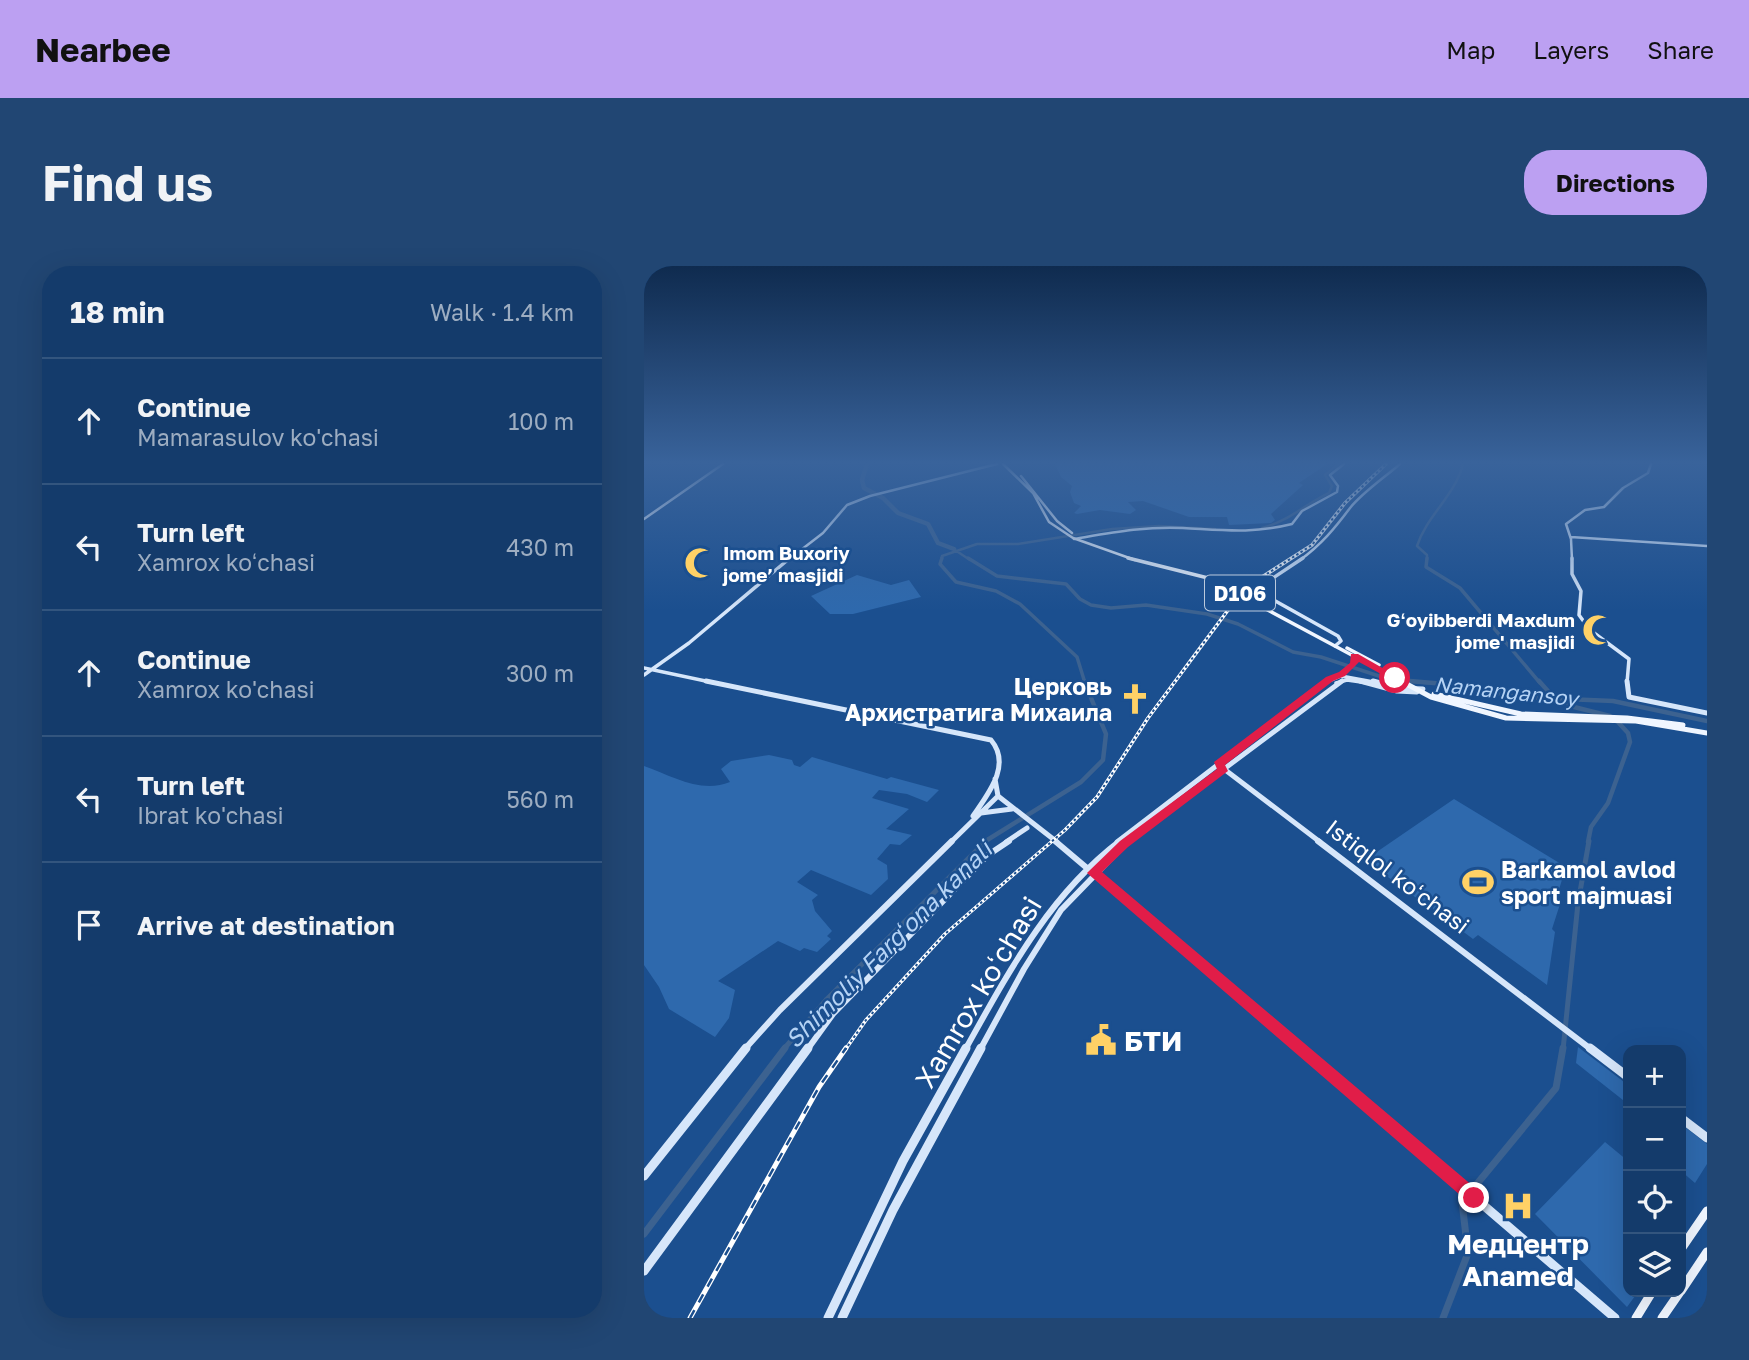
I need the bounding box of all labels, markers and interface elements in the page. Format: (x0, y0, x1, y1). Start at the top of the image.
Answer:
text: Nearbee (35, 30, 171, 69)
text: Map (1446, 35, 1495, 64)
text: Layers (1533, 35, 1609, 64)
text: Share (1647, 35, 1714, 64)
button: Directions (1524, 150, 1707, 215)
text: Find us (42, 153, 213, 212)
text: 18 min (70, 294, 165, 330)
text: Walk · 1.4 km (430, 298, 574, 326)
text: Continue (137, 392, 251, 423)
icon: ahead (70, 402, 108, 440)
text: 100 m (508, 407, 574, 435)
text: Mamarasulov ko'chasi (137, 423, 379, 451)
text: Turn left (137, 517, 245, 548)
icon: left (70, 528, 108, 566)
text: 430 m (506, 533, 574, 561)
place label: Imom Buxoriy jome’ masjidi (722, 541, 850, 586)
mosque icon: Imom Buxoriy jome’ masjidi (683, 546, 717, 580)
text: Xamrox koʻchasi (137, 548, 315, 576)
road number: D106 (1205, 576, 1275, 610)
place label: Gʻoyibberdi Maxdum jome' masjidi (1387, 608, 1575, 653)
mosque icon: Gʻoyibberdi Maxdum jome' masjidi (1581, 613, 1615, 647)
text: Continue (137, 644, 251, 675)
icon: ahead (70, 654, 108, 692)
text: 300 m (506, 659, 574, 687)
route start (1379, 662, 1410, 693)
water label: Namangansoy (1433, 671, 1582, 712)
place label: Церковь Архистратига Михаила (845, 672, 1112, 726)
text: Xamrox ko'chasi (137, 675, 315, 703)
church icon: Церковь Архистратига Михаила (1118, 682, 1152, 716)
text: Turn left (137, 770, 245, 801)
icon: left (70, 780, 108, 818)
text: 560 m (506, 785, 574, 813)
text: Ibrat ko'chasi (137, 801, 284, 829)
street label: Istiqlol koʻchasi (1321, 813, 1475, 939)
water label: Shimoliy Fargʻona kanali (779, 833, 1000, 1054)
place label: Barkamol avlod sport majmuasi (1501, 855, 1676, 909)
sports icon: Barkamol avlod sport majmuasi (1461, 865, 1495, 899)
street label: Xamrox koʻchasi (908, 890, 1048, 1094)
icon: arrive (70, 906, 108, 944)
text: Arrive at destination (137, 910, 395, 941)
public building icon: БТИ (1084, 1023, 1118, 1057)
place label: БТИ (1124, 1024, 1182, 1057)
map controls (1623, 1045, 1686, 1297)
button: + (1623, 1045, 1686, 1108)
button: − (1623, 1108, 1686, 1171)
button: locate (1623, 1171, 1686, 1234)
route end (1458, 1182, 1489, 1213)
hospital icon: Медцентр Anamed (1501, 1189, 1535, 1223)
place label: Медцентр Anamed (1447, 1227, 1589, 1292)
button: layers (1623, 1234, 1686, 1297)

